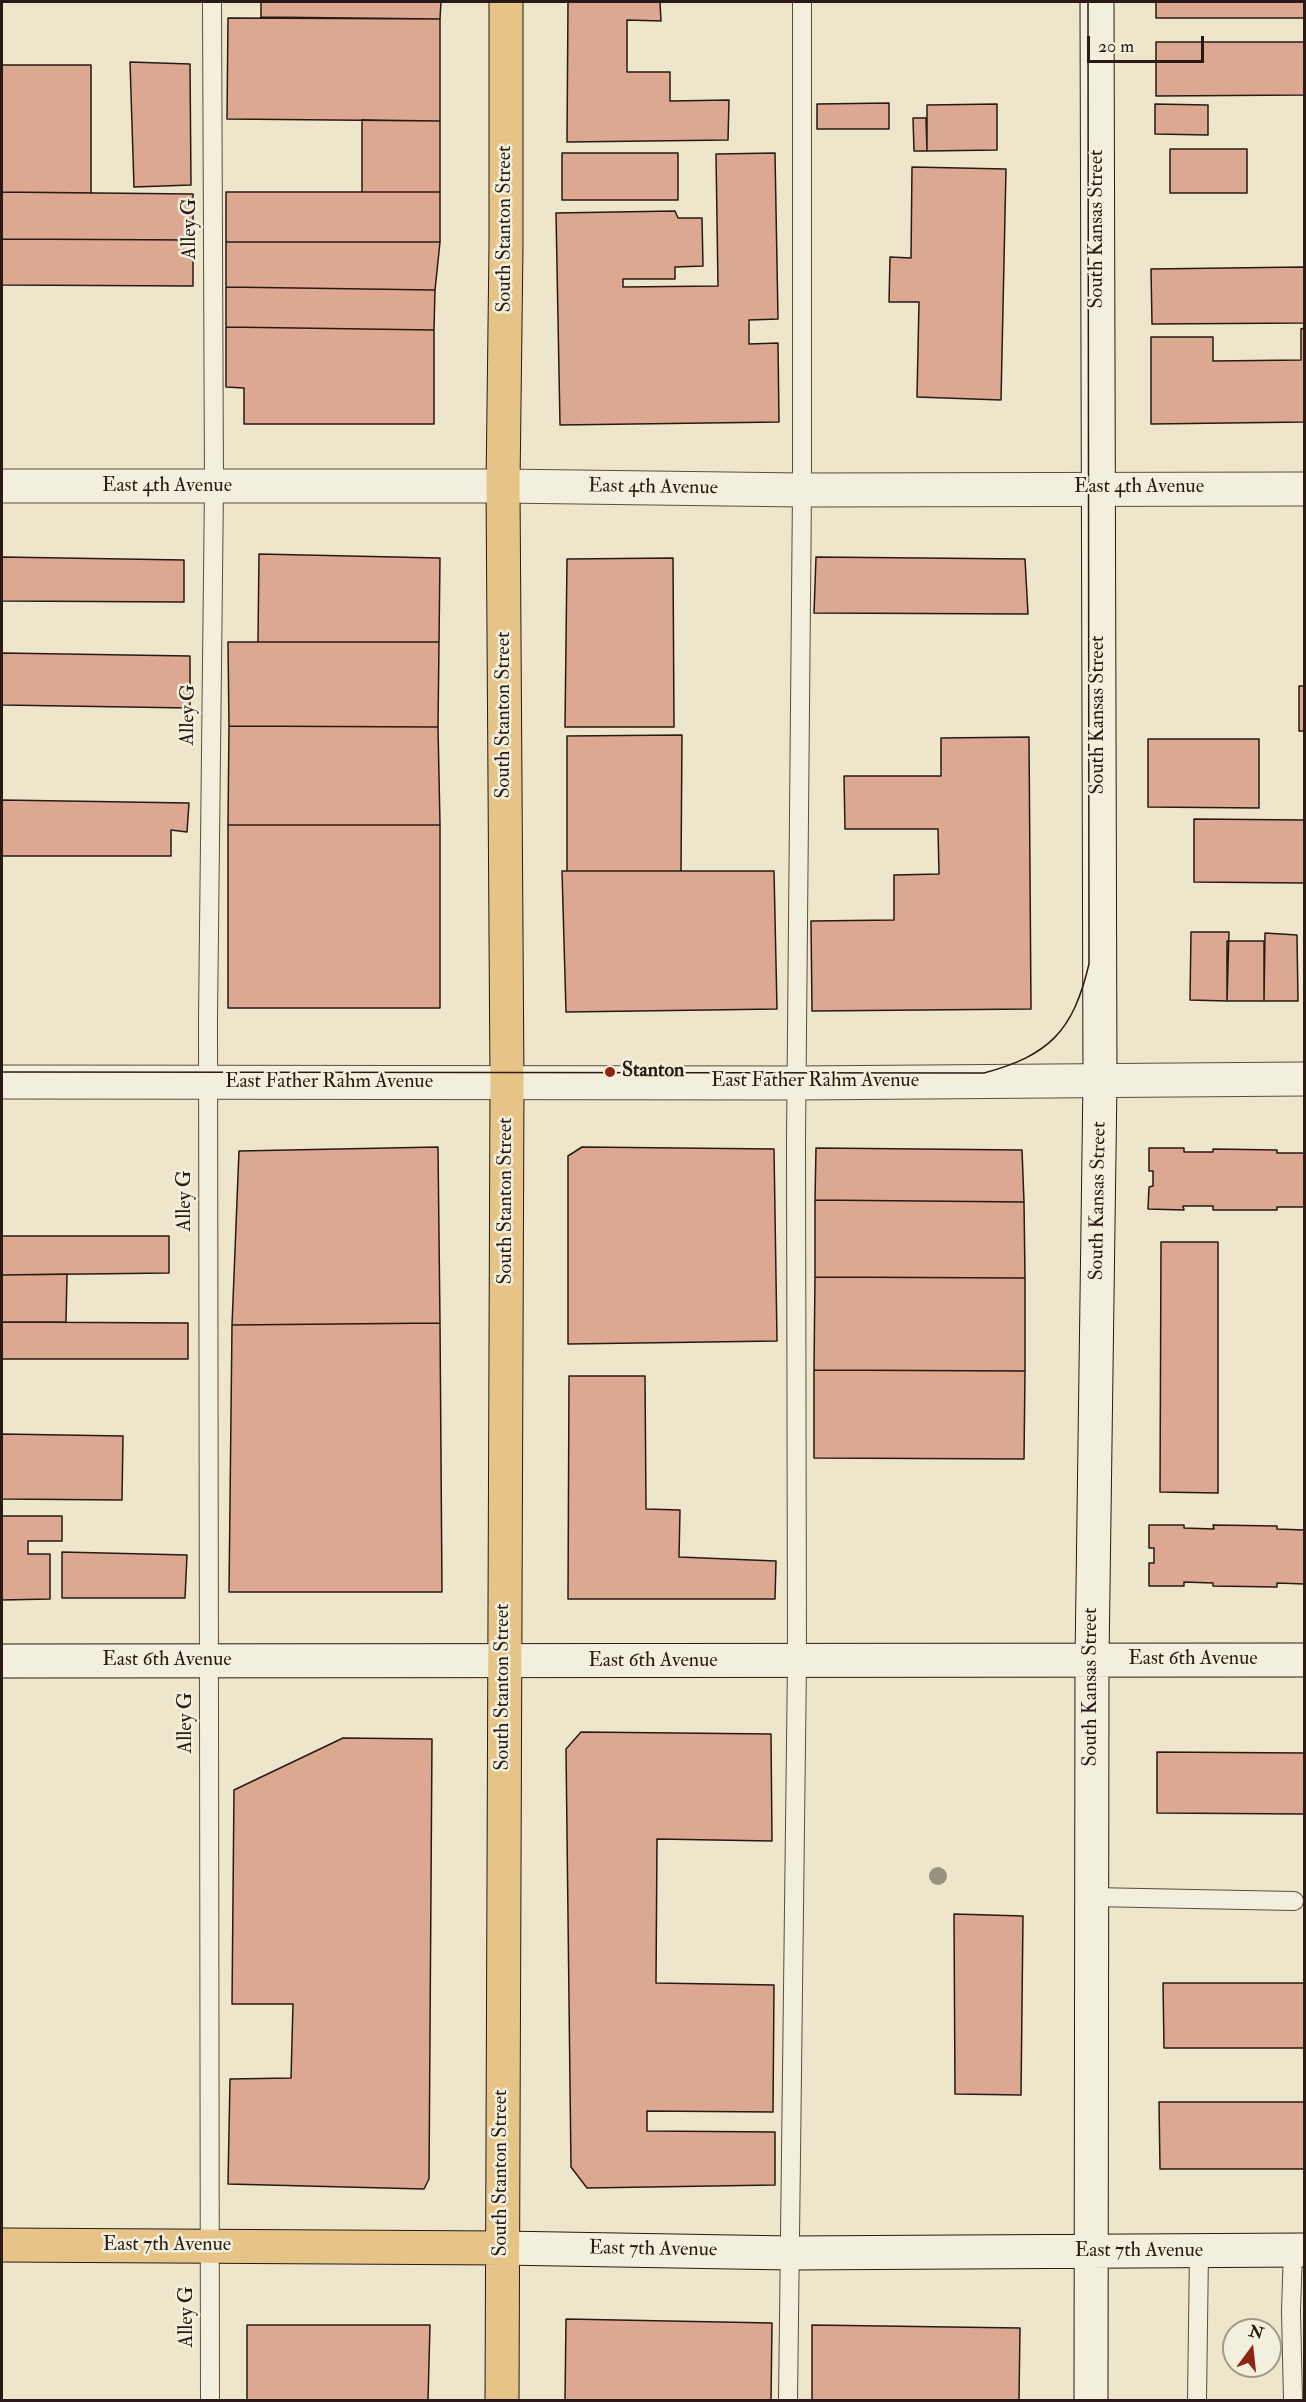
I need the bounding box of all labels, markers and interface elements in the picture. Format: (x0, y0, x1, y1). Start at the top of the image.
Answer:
scale bar (1090, 24, 1207, 62)
text: 20 m (1098, 35, 1134, 58)
street label: South Stanton Street (494, 145, 518, 313)
street label: South Kansas Street (1086, 149, 1110, 309)
street label: Alley G (179, 198, 203, 260)
street label: East 4th Avenue (102, 475, 232, 499)
street label: East 4th Avenue (588, 475, 718, 501)
street label: East 4th Avenue (1074, 476, 1204, 500)
street label: South Stanton Street (493, 631, 517, 799)
street label: South Kansas Street (1087, 635, 1111, 795)
street label: Alley G (176, 684, 202, 746)
place label: Stanton (622, 1060, 684, 1084)
marker: Stanton (603, 1065, 617, 1079)
street label: East Father Rahm Avenue (711, 1070, 919, 1094)
street label: East Father Rahm Avenue (225, 1071, 433, 1095)
street label: South Stanton Street (495, 1117, 519, 1285)
street label: South Kansas Street (1086, 1121, 1112, 1281)
street label: Alley G (174, 1170, 198, 1232)
street label: South Stanton Street (492, 1603, 516, 1771)
street label: South Kansas Street (1080, 1607, 1104, 1767)
street label: East 6th Avenue (1128, 1648, 1258, 1672)
street label: East 6th Avenue (102, 1649, 232, 1673)
street label: East 6th Avenue (588, 1650, 718, 1674)
street label: Alley G (175, 1692, 199, 1754)
street label: South Stanton Street (490, 2089, 514, 2257)
street label: East 7th Avenue (103, 2234, 231, 2258)
street label: East 7th Avenue (589, 2237, 717, 2263)
street label: East 7th Avenue (1075, 2240, 1203, 2264)
street label: Alley G (176, 2286, 200, 2348)
north arrow (1222, 2318, 1282, 2378)
text: N (1247, 2321, 1266, 2344)

